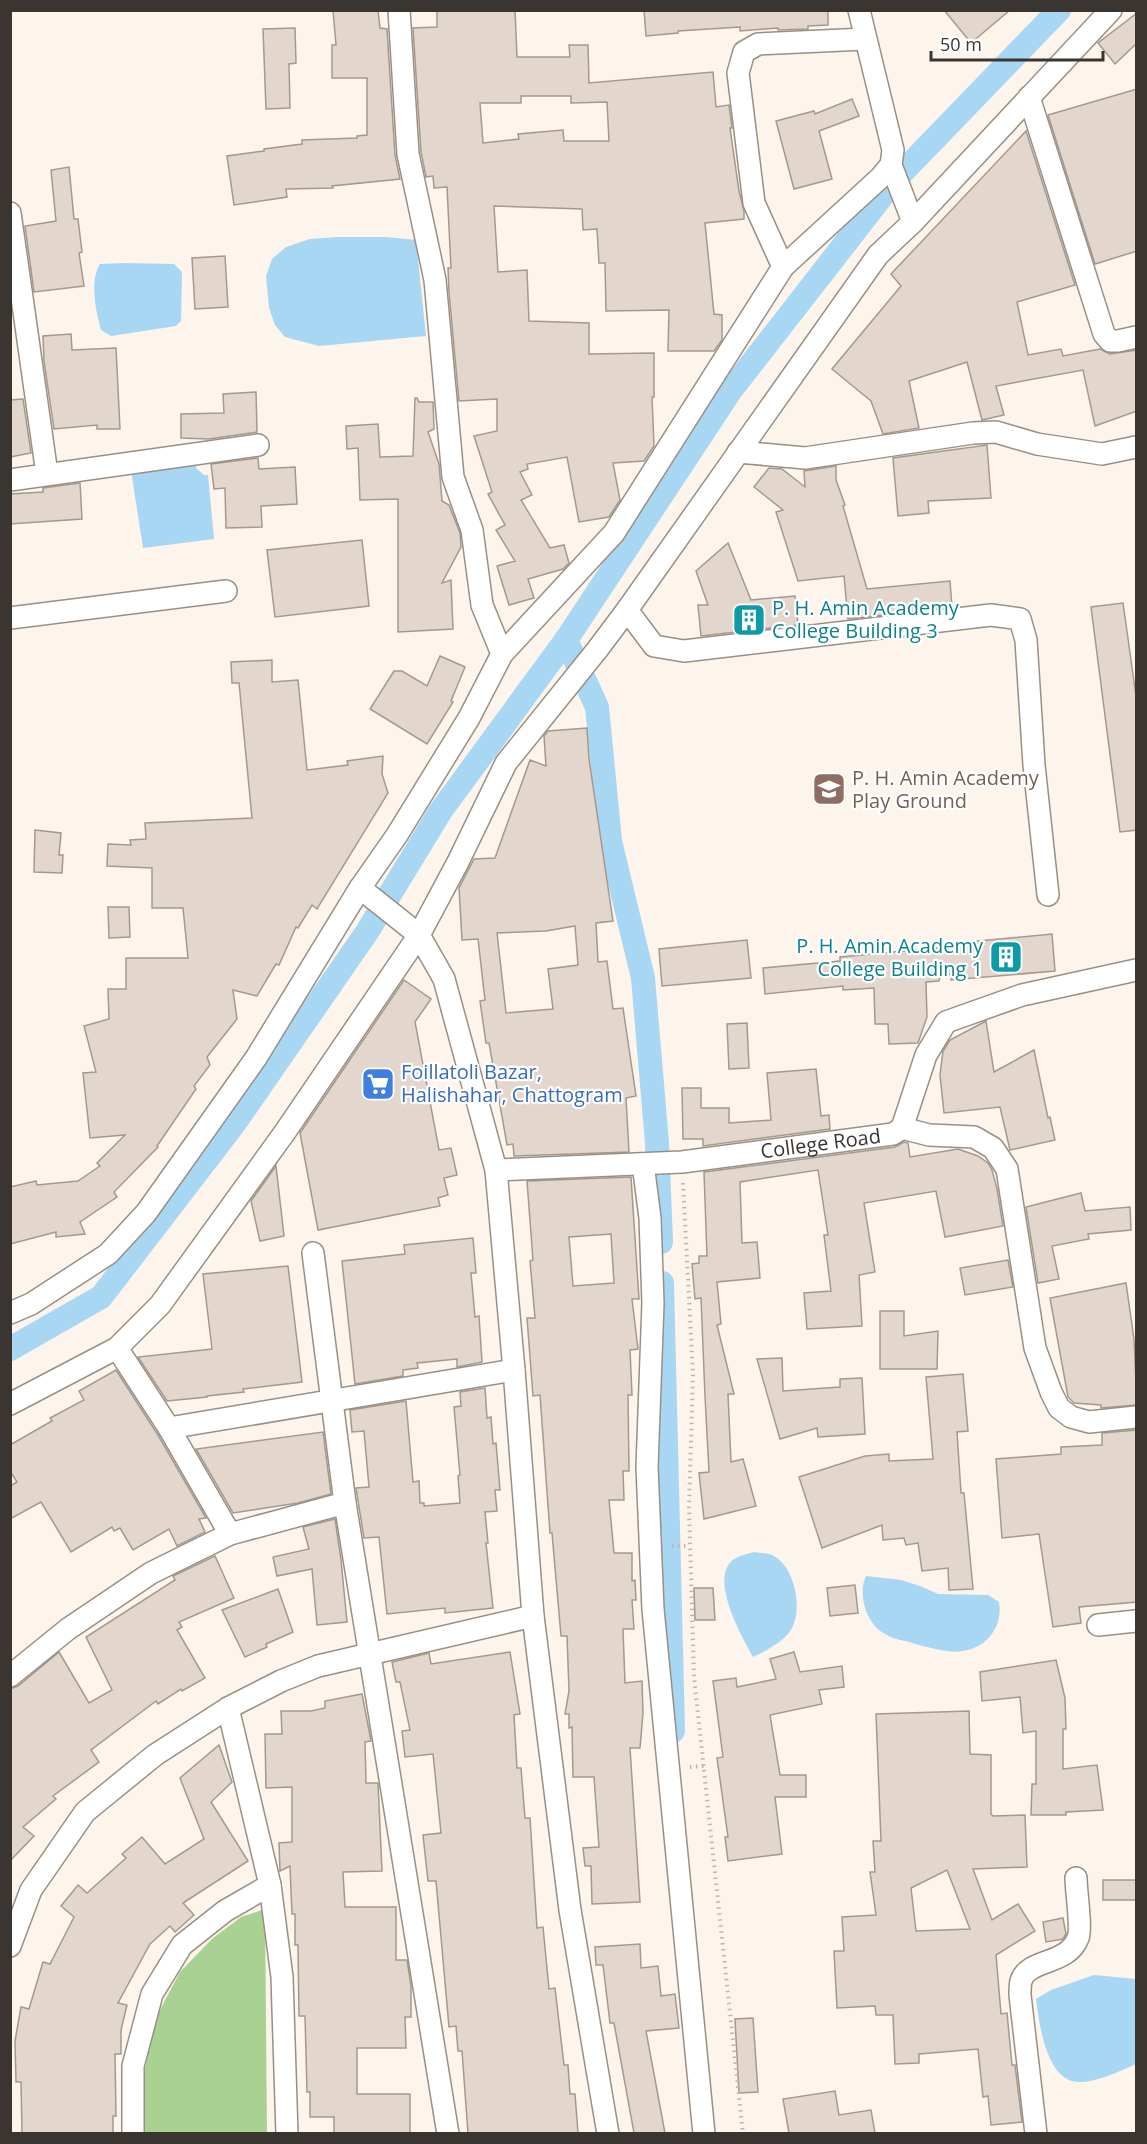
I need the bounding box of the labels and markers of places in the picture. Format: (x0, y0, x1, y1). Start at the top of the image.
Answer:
place label: P. H. Amin Academy College Building 3 (772, 594, 960, 644)
building icon: P. H. Amin Academy College Building 3 (731, 602, 767, 638)
place label: P. H. Amin Academy Play Ground (852, 764, 1040, 814)
school or university icon: P. H. Amin Academy Play Ground (811, 771, 847, 807)
place label: P. H. Amin Academy College Building 1 (796, 932, 984, 982)
building icon: P. H. Amin Academy College Building 1 (988, 939, 1024, 975)
place label: Foillatoli Bazar, Halishahar, Chattogram (401, 1058, 623, 1108)
supermarket icon: Foillatoli Bazar, Halishahar, Chattogram (360, 1066, 396, 1102)

